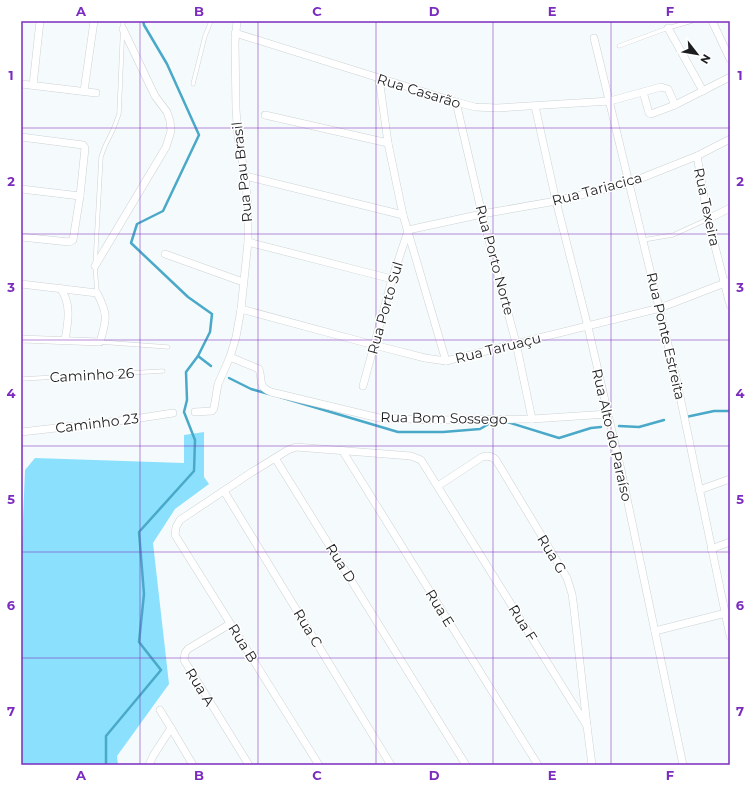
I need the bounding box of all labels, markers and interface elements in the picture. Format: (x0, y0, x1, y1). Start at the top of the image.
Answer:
text: A (75, 3, 87, 19)
text: B (194, 3, 204, 19)
text: C (312, 3, 322, 19)
text: D (429, 3, 440, 19)
text: E (548, 3, 557, 19)
text: F (666, 3, 674, 19)
north arrow (677, 34, 717, 74)
text: N (697, 52, 714, 67)
text: 1 (8, 67, 14, 83)
text: 1 (737, 67, 743, 83)
street label: Rua Casarão (375, 70, 463, 112)
street label: Rua Pau Brasil (228, 121, 256, 223)
street label: Rua Texeira (690, 166, 724, 248)
street label: Rua Tariacica (550, 168, 644, 210)
text: 2 (7, 173, 15, 189)
text: 2 (736, 173, 744, 189)
street label: Rua Porto Norte (472, 203, 518, 317)
street label: Rua Porto Sul (363, 260, 407, 356)
street label: Rua Ponte Estreita (643, 271, 689, 401)
text: 3 (6, 279, 15, 295)
text: 3 (735, 279, 744, 295)
street label: Rua Taruaçu (453, 329, 543, 367)
street label: Caminho 26 (49, 364, 135, 386)
street label: Rua Alto do Paraíso (588, 367, 636, 503)
text: 4 (7, 385, 16, 401)
text: 4 (736, 385, 745, 401)
street label: Rua Bom Sossego (380, 408, 508, 428)
street label: Caminho 23 (54, 409, 140, 437)
text: 5 (7, 491, 15, 507)
text: 5 (736, 491, 744, 507)
street label: Rua G (533, 531, 571, 577)
street label: Rua D (322, 540, 360, 586)
street label: Rua E (422, 586, 458, 630)
text: 6 (7, 597, 16, 613)
text: 6 (736, 597, 745, 613)
street label: Rua F (505, 601, 541, 645)
street label: Rua C (290, 606, 326, 650)
street label: Rua B (224, 620, 262, 666)
street label: Rua A (181, 665, 219, 710)
text: 7 (7, 703, 15, 719)
text: 7 (736, 703, 744, 719)
text: A (75, 767, 87, 783)
text: B (194, 767, 204, 783)
text: C (312, 767, 322, 783)
text: D (429, 767, 440, 783)
text: E (548, 767, 557, 783)
text: F (666, 767, 674, 783)

